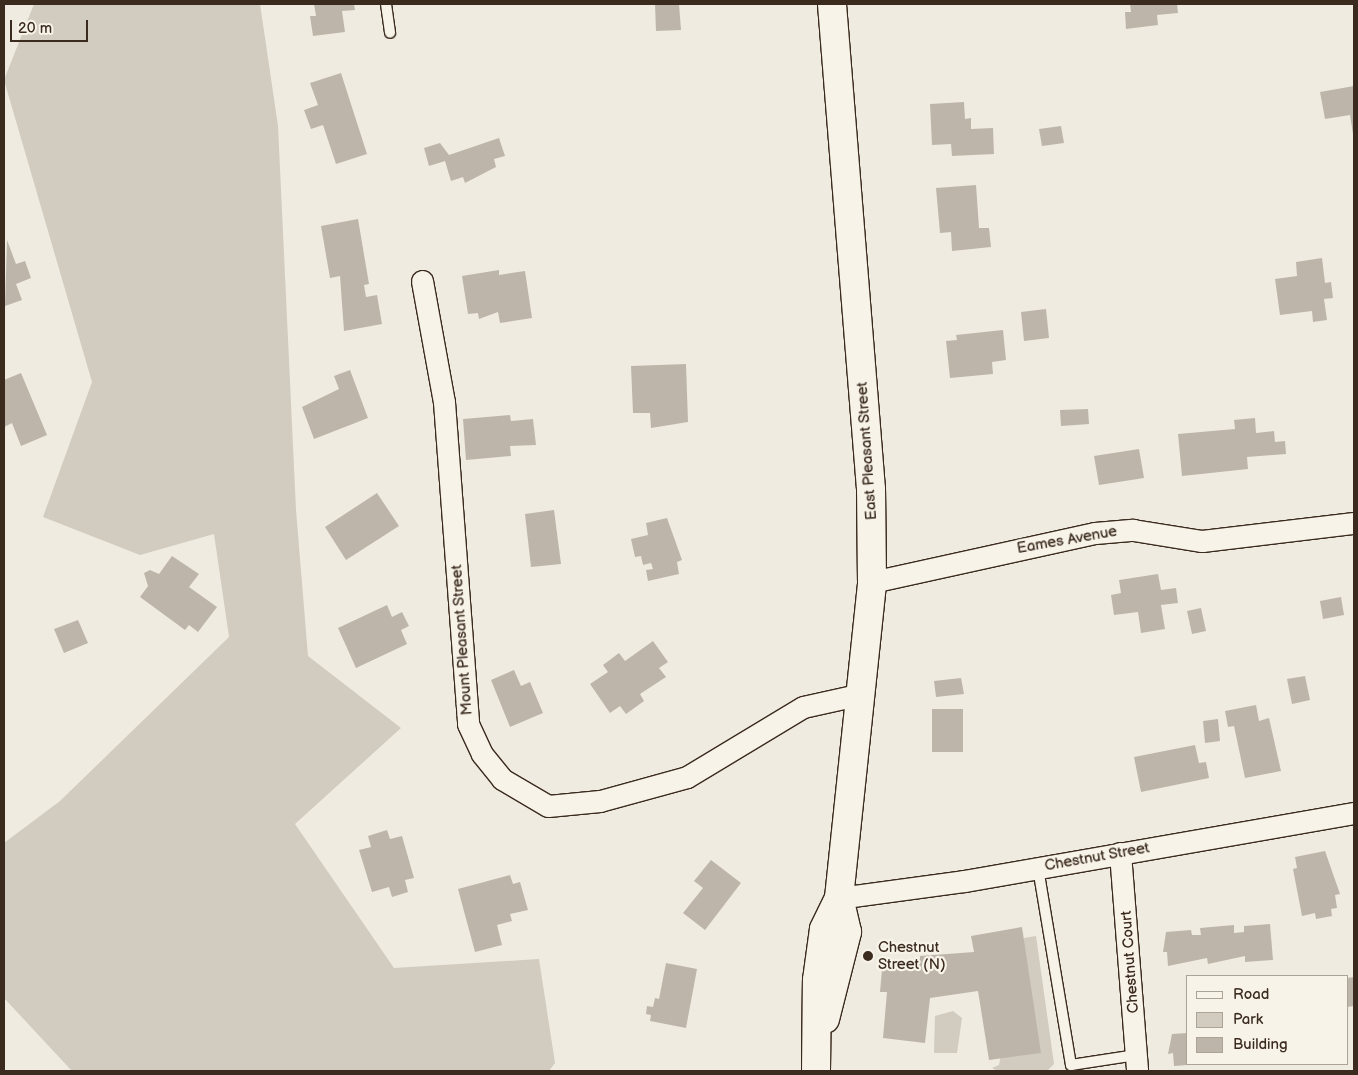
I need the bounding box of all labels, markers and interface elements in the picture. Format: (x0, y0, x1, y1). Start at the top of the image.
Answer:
scale bar (12, 10, 90, 42)
text: 20 m (18, 19, 52, 38)
street label: East Pleasant Street (853, 381, 881, 521)
street label: Eames Avenue (1015, 522, 1119, 558)
street label: Mount Pleasant Street (448, 564, 476, 716)
street label: Chestnut Street (1043, 839, 1151, 875)
street label: Chestnut Court (1117, 910, 1143, 1014)
place label: Chestnut Street (N) (878, 938, 945, 973)
marker: Chestnut Street (N) (862, 950, 874, 962)
legend (1186, 975, 1348, 1065)
text: Road (1233, 985, 1269, 1004)
text: Park (1233, 1010, 1263, 1029)
text: Building (1233, 1035, 1288, 1054)

